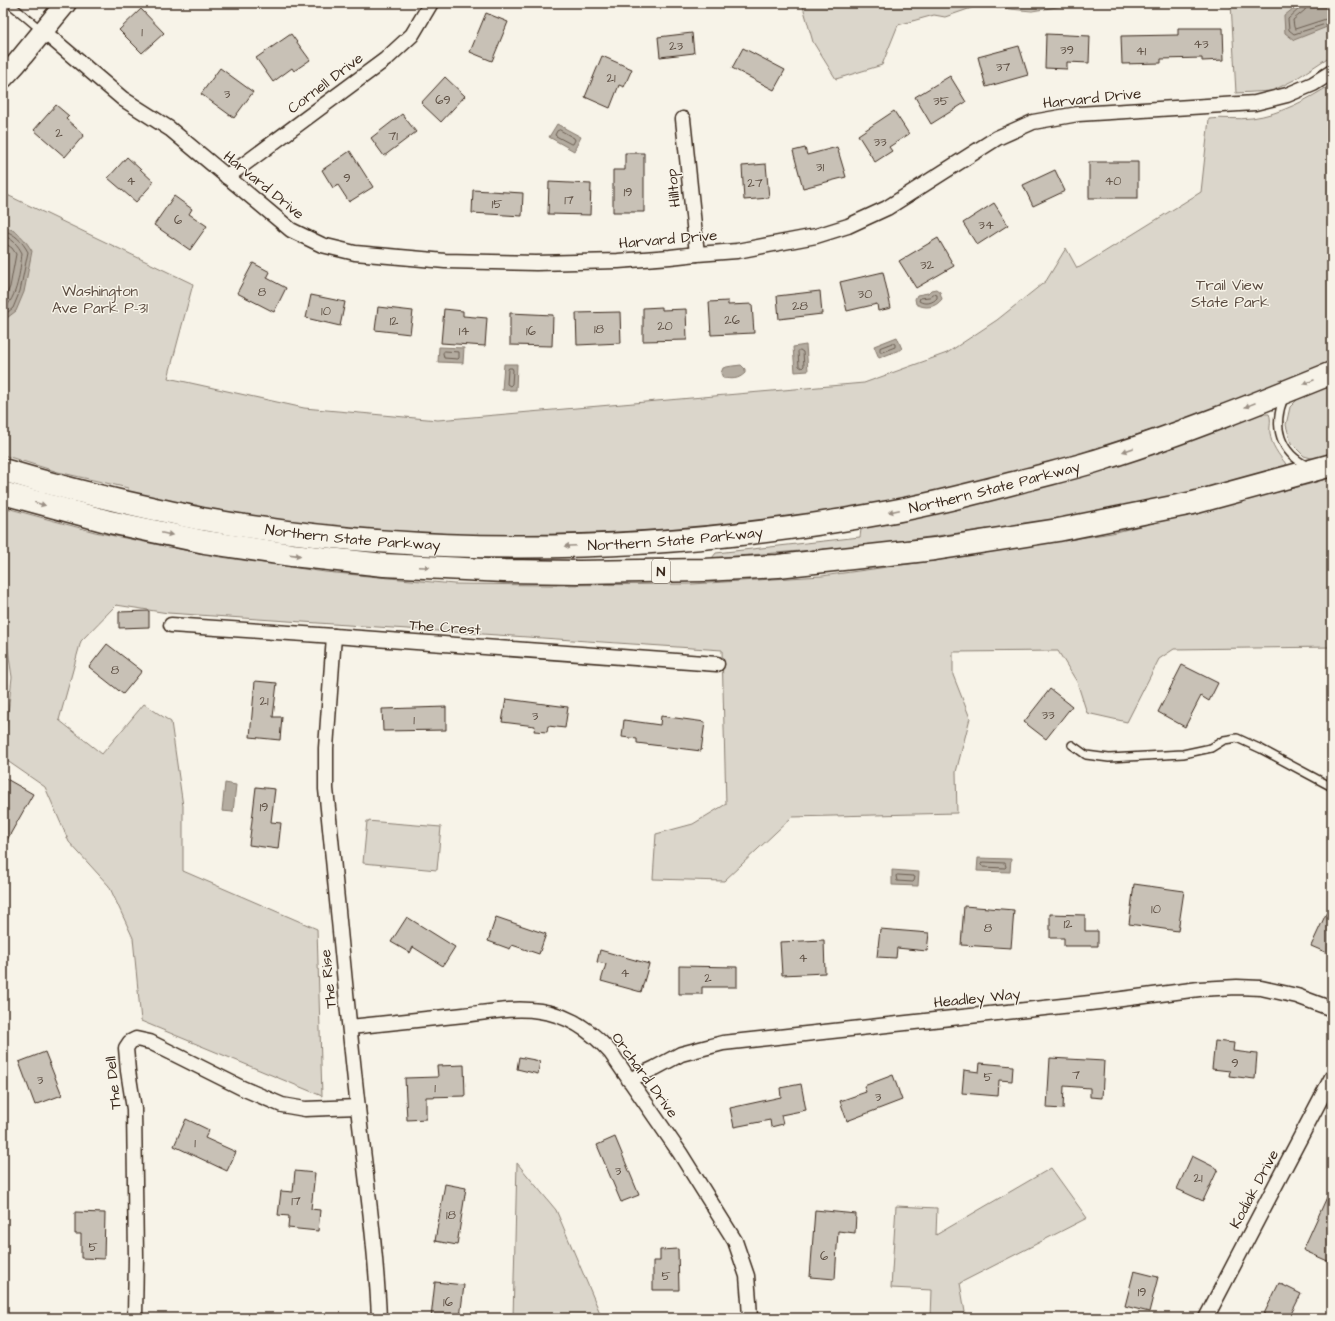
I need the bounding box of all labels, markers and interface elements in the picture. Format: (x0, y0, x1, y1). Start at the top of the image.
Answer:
house number: 1 (141, 23, 143, 41)
house number: 43 (1193, 35, 1209, 53)
house number: 23 (669, 37, 683, 55)
house number: 39 (1060, 41, 1074, 59)
house number: 41 (1136, 42, 1147, 60)
street label: Cornell Drive (283, 48, 367, 119)
house number: 37 (996, 58, 1010, 76)
house number: 21 (606, 69, 616, 87)
street label: Harvard Drive (1042, 83, 1142, 114)
house number: 3 (224, 85, 231, 103)
house number: 69 (435, 91, 451, 109)
house number: 35 (933, 92, 949, 110)
house number: 2 (55, 124, 63, 142)
house number: 71 (388, 127, 398, 145)
house number: 33 (873, 133, 887, 151)
street label: Harvard Drive (219, 146, 309, 225)
house number: 31 (816, 158, 824, 176)
street label: Hilltop (661, 167, 686, 208)
house number: 9 (343, 169, 351, 187)
house number: 4 (127, 172, 136, 190)
house number: 40 (1104, 172, 1122, 190)
house number: 27 (747, 174, 763, 192)
house number: 19 (623, 183, 633, 201)
house number: 17 (564, 191, 574, 209)
house number: 15 (492, 195, 502, 213)
house number: 6 (174, 211, 182, 229)
house number: 34 (978, 216, 994, 234)
street label: Harvard Drive (618, 225, 718, 254)
house number: 32 (920, 256, 935, 274)
park label: Trail View State Park (1191, 275, 1269, 313)
park label: Washington Ave Park P-31 (52, 281, 148, 319)
house number: 8 (258, 283, 267, 301)
house number: 30 (858, 285, 872, 303)
house number: 28 (792, 297, 809, 315)
house number: 10 (321, 302, 331, 320)
house number: 26 (724, 311, 740, 329)
house number: 12 (389, 312, 399, 330)
house number: 20 (657, 317, 673, 335)
house number: 18 (594, 320, 605, 338)
house number: 14 (459, 322, 469, 340)
house number: 16 (526, 322, 536, 340)
one-way arrow (1303, 379, 1315, 385)
one-way arrow (1244, 403, 1256, 409)
one-way arrow (1122, 448, 1134, 454)
street label: Northern State Parkway (907, 456, 1083, 519)
one-way arrow (34, 501, 47, 507)
one-way arrow (888, 509, 900, 515)
street label: Northern State Parkway (264, 519, 441, 557)
street label: Northern State Parkway (587, 522, 764, 556)
one-way arrow (161, 532, 173, 538)
one-way arrow (563, 543, 576, 549)
one-way arrow (289, 552, 301, 558)
road number: N (652, 559, 670, 583)
one-way arrow (418, 563, 430, 570)
street label: The Crest (409, 615, 481, 640)
house number: 8 (111, 661, 120, 679)
house number: 21 (259, 692, 269, 710)
house number: 33 (1041, 706, 1055, 724)
house number: 3 (532, 707, 539, 725)
house number: 1 (413, 711, 415, 729)
house number: 19 (259, 798, 269, 816)
house number: 10 (1151, 900, 1161, 918)
house number: 12 (1063, 915, 1073, 933)
house number: 8 (984, 919, 993, 937)
street label: The Rise (315, 948, 342, 1010)
house number: 4 (799, 949, 808, 967)
house number: 4 (621, 964, 630, 982)
house number: 2 (704, 969, 712, 987)
street label: Headley Way (933, 983, 1022, 1014)
street label: Orchard Drive (606, 1028, 683, 1122)
house number: 9 (1231, 1054, 1239, 1072)
street label: The Dell (100, 1055, 127, 1111)
house number: 7 (1072, 1066, 1080, 1084)
house number: 5 (983, 1068, 993, 1086)
house number: 3 (37, 1071, 44, 1089)
house number: 1 (434, 1079, 436, 1097)
house number: 3 (875, 1088, 882, 1106)
house number: 1 (194, 1134, 196, 1152)
street label: Kodiak Drive (1225, 1146, 1284, 1232)
house number: 3 (615, 1162, 622, 1180)
house number: 21 (1193, 1169, 1203, 1187)
house number: 17 (291, 1192, 301, 1210)
house number: 18 (446, 1206, 457, 1224)
house number: 5 (88, 1238, 98, 1256)
house number: 6 (820, 1247, 828, 1265)
house number: 5 (661, 1267, 671, 1285)
house number: 19 (1137, 1283, 1147, 1301)
house number: 16 (443, 1293, 453, 1311)

